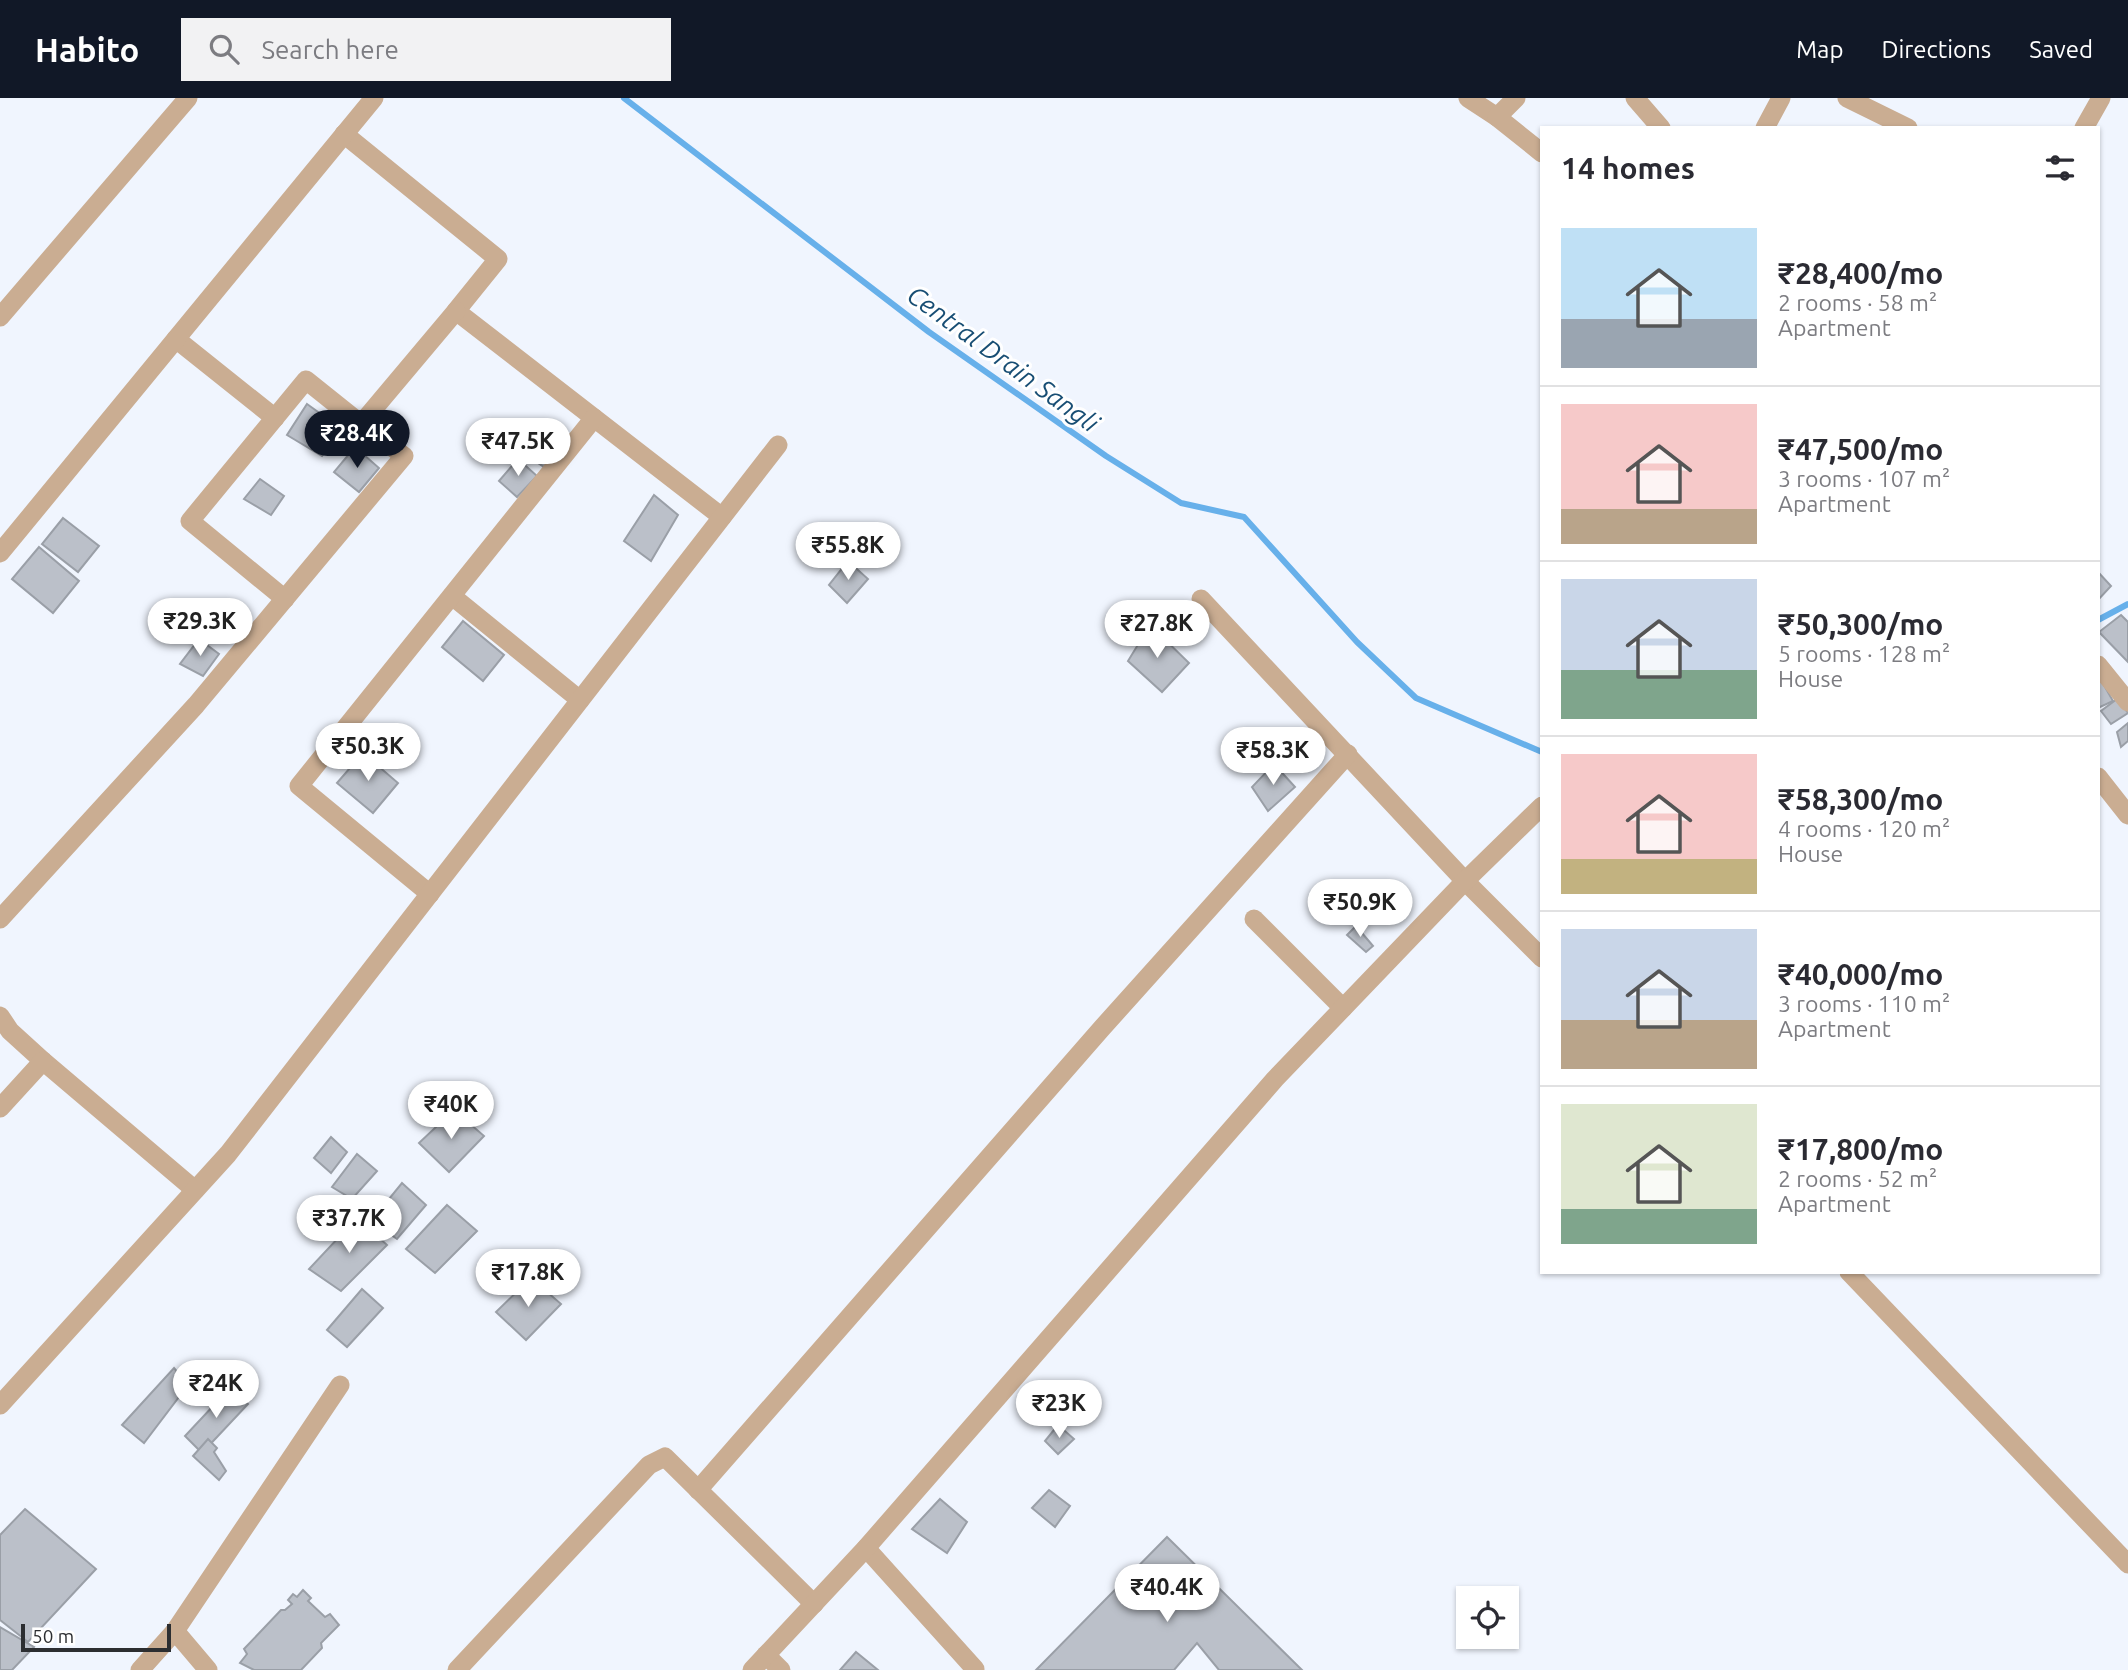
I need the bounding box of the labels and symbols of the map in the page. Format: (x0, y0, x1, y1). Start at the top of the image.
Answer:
water label: Central Drain Sangli (902, 279, 1106, 439)
pin: ₹28.4K (300, 410, 414, 470)
pin: ₹47.5K (461, 418, 575, 478)
pin: ₹55.8K (791, 522, 905, 582)
pin: ₹29.3K (143, 598, 257, 658)
pin: ₹27.8K (1100, 601, 1214, 660)
pin: ₹50.3K (311, 724, 425, 783)
pin: ₹58.3K (1216, 728, 1330, 787)
pin: ₹50.9K (1303, 880, 1417, 939)
pin: ₹40K (410, 1082, 492, 1141)
pin: ₹37.7K (292, 1196, 406, 1255)
pin: ₹17.8K (471, 1250, 585, 1309)
pin: ₹24K (175, 1360, 257, 1420)
pin: ₹23K (1018, 1380, 1100, 1440)
pin: ₹40.4K (1110, 1564, 1224, 1624)
scale bar (21, 1621, 172, 1653)

